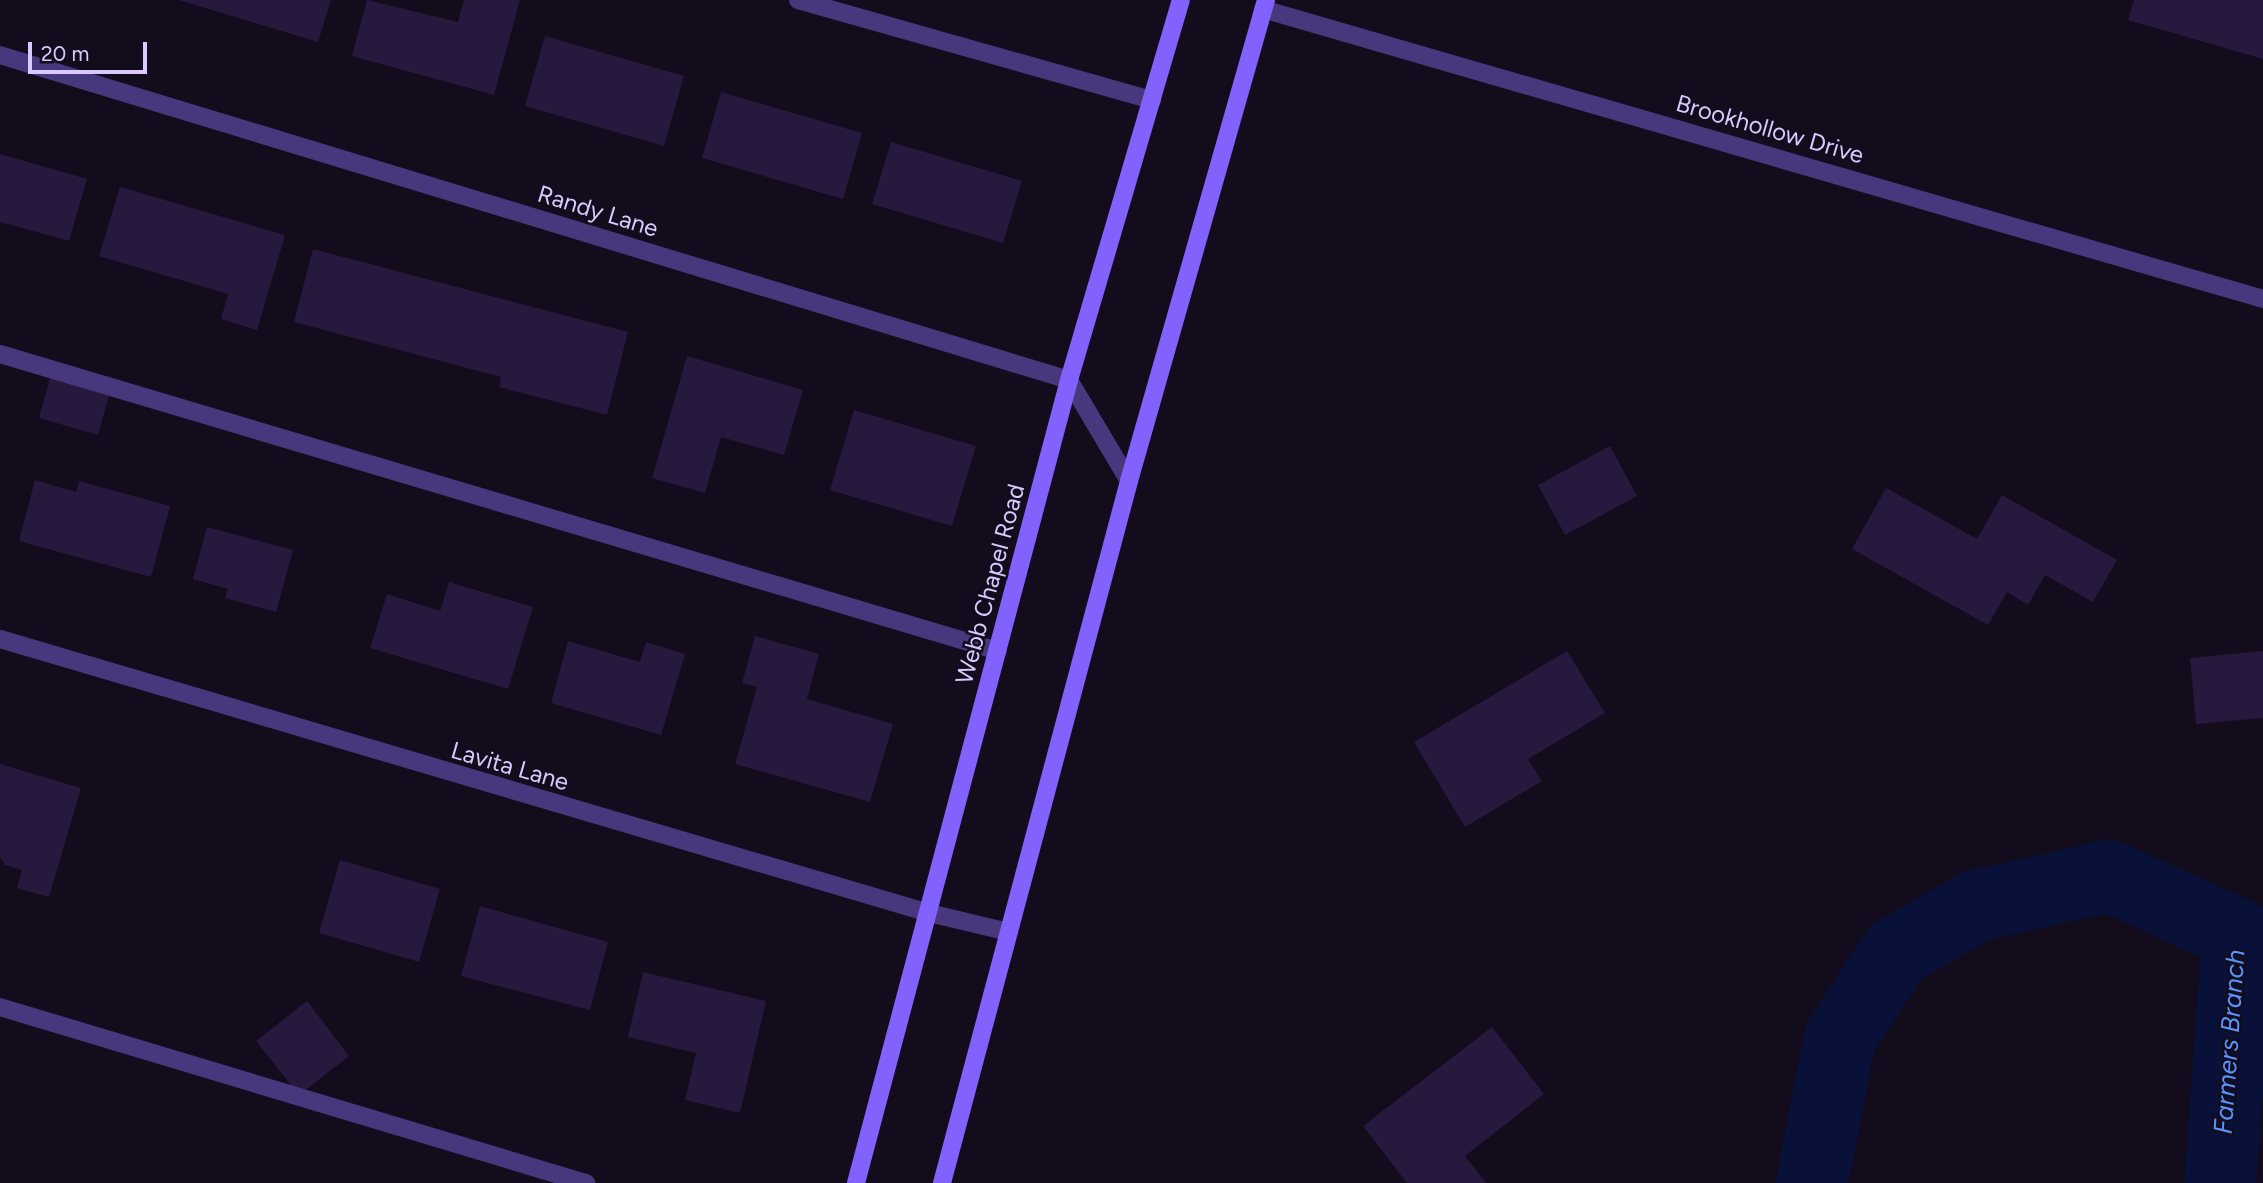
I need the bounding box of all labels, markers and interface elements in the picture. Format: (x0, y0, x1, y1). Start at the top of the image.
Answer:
scale bar (32, 28, 150, 72)
text: 20 m (41, 41, 89, 66)
street label: Brookhollow Drive (1673, 88, 1867, 170)
street label: Randy Lane (534, 179, 662, 243)
street label: Webb Chapel Road (949, 481, 1031, 687)
street label: Lavita Lane (448, 735, 572, 797)
water label: Farmers Branch (2208, 949, 2252, 1135)

